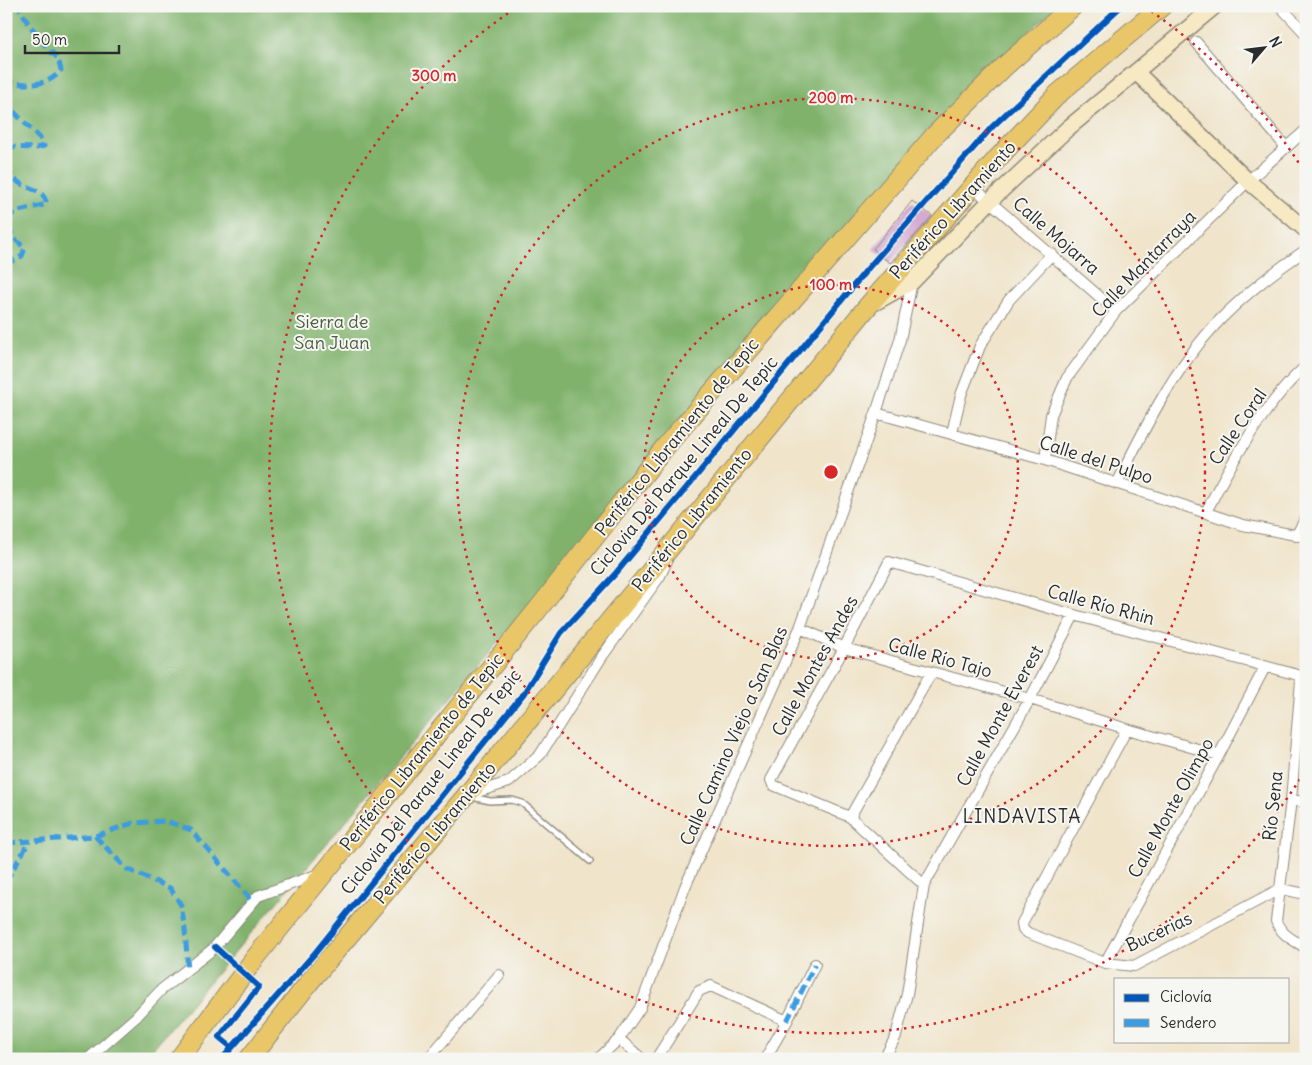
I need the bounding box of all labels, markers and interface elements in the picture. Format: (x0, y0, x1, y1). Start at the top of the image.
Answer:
scale bar (25, 22, 119, 54)
north arrow (1240, 22, 1290, 72)
text: 50 m (32, 30, 67, 49)
text: N (1265, 33, 1286, 50)
text: 300 m (412, 66, 457, 85)
text: 200 m (809, 88, 853, 107)
street label: Periférico Libramiento (884, 136, 1021, 284)
street label: Calle Mojarra (1008, 192, 1105, 280)
street label: Calle Mantarraya (1087, 205, 1201, 322)
text: 100 m (810, 275, 852, 294)
park label: Sierra de San Juan (294, 310, 370, 354)
street label: Periférico Libramiento de Tepic (590, 334, 764, 540)
street label: Ciclovia Del Parque Lineal De Tepic (585, 351, 782, 580)
street label: Calle Coral (1204, 384, 1272, 469)
street label: Calle del Pulpo (1036, 430, 1156, 489)
street label: Periférico Libramiento (628, 444, 756, 596)
centre of rings (822, 463, 840, 481)
street label: Calle Río Rhin (1045, 579, 1157, 630)
street label: Calle Montes Andes (766, 591, 863, 740)
street label: Calle Camino Viejo a San Blas (675, 622, 792, 849)
street label: Calle Río Tajo (886, 633, 995, 682)
street label: Calle Monte Everest (951, 641, 1048, 791)
street label: Periférico Libramiento de Tepic (335, 649, 509, 855)
street label: Ciclovia Del Parque Lineal De Tepic (335, 664, 526, 899)
street label: Calle Monte Olimpo (1122, 734, 1219, 882)
street label: Periférico Libramiento (369, 758, 501, 908)
street label: Río Sena (1257, 770, 1288, 842)
district label: LINDAVISTA (963, 804, 1081, 828)
street label: Bucerias (1122, 906, 1196, 957)
legend (1114, 978, 1290, 1042)
text: Ciclovía (1160, 987, 1212, 1006)
text: Sendero (1160, 1013, 1216, 1032)

